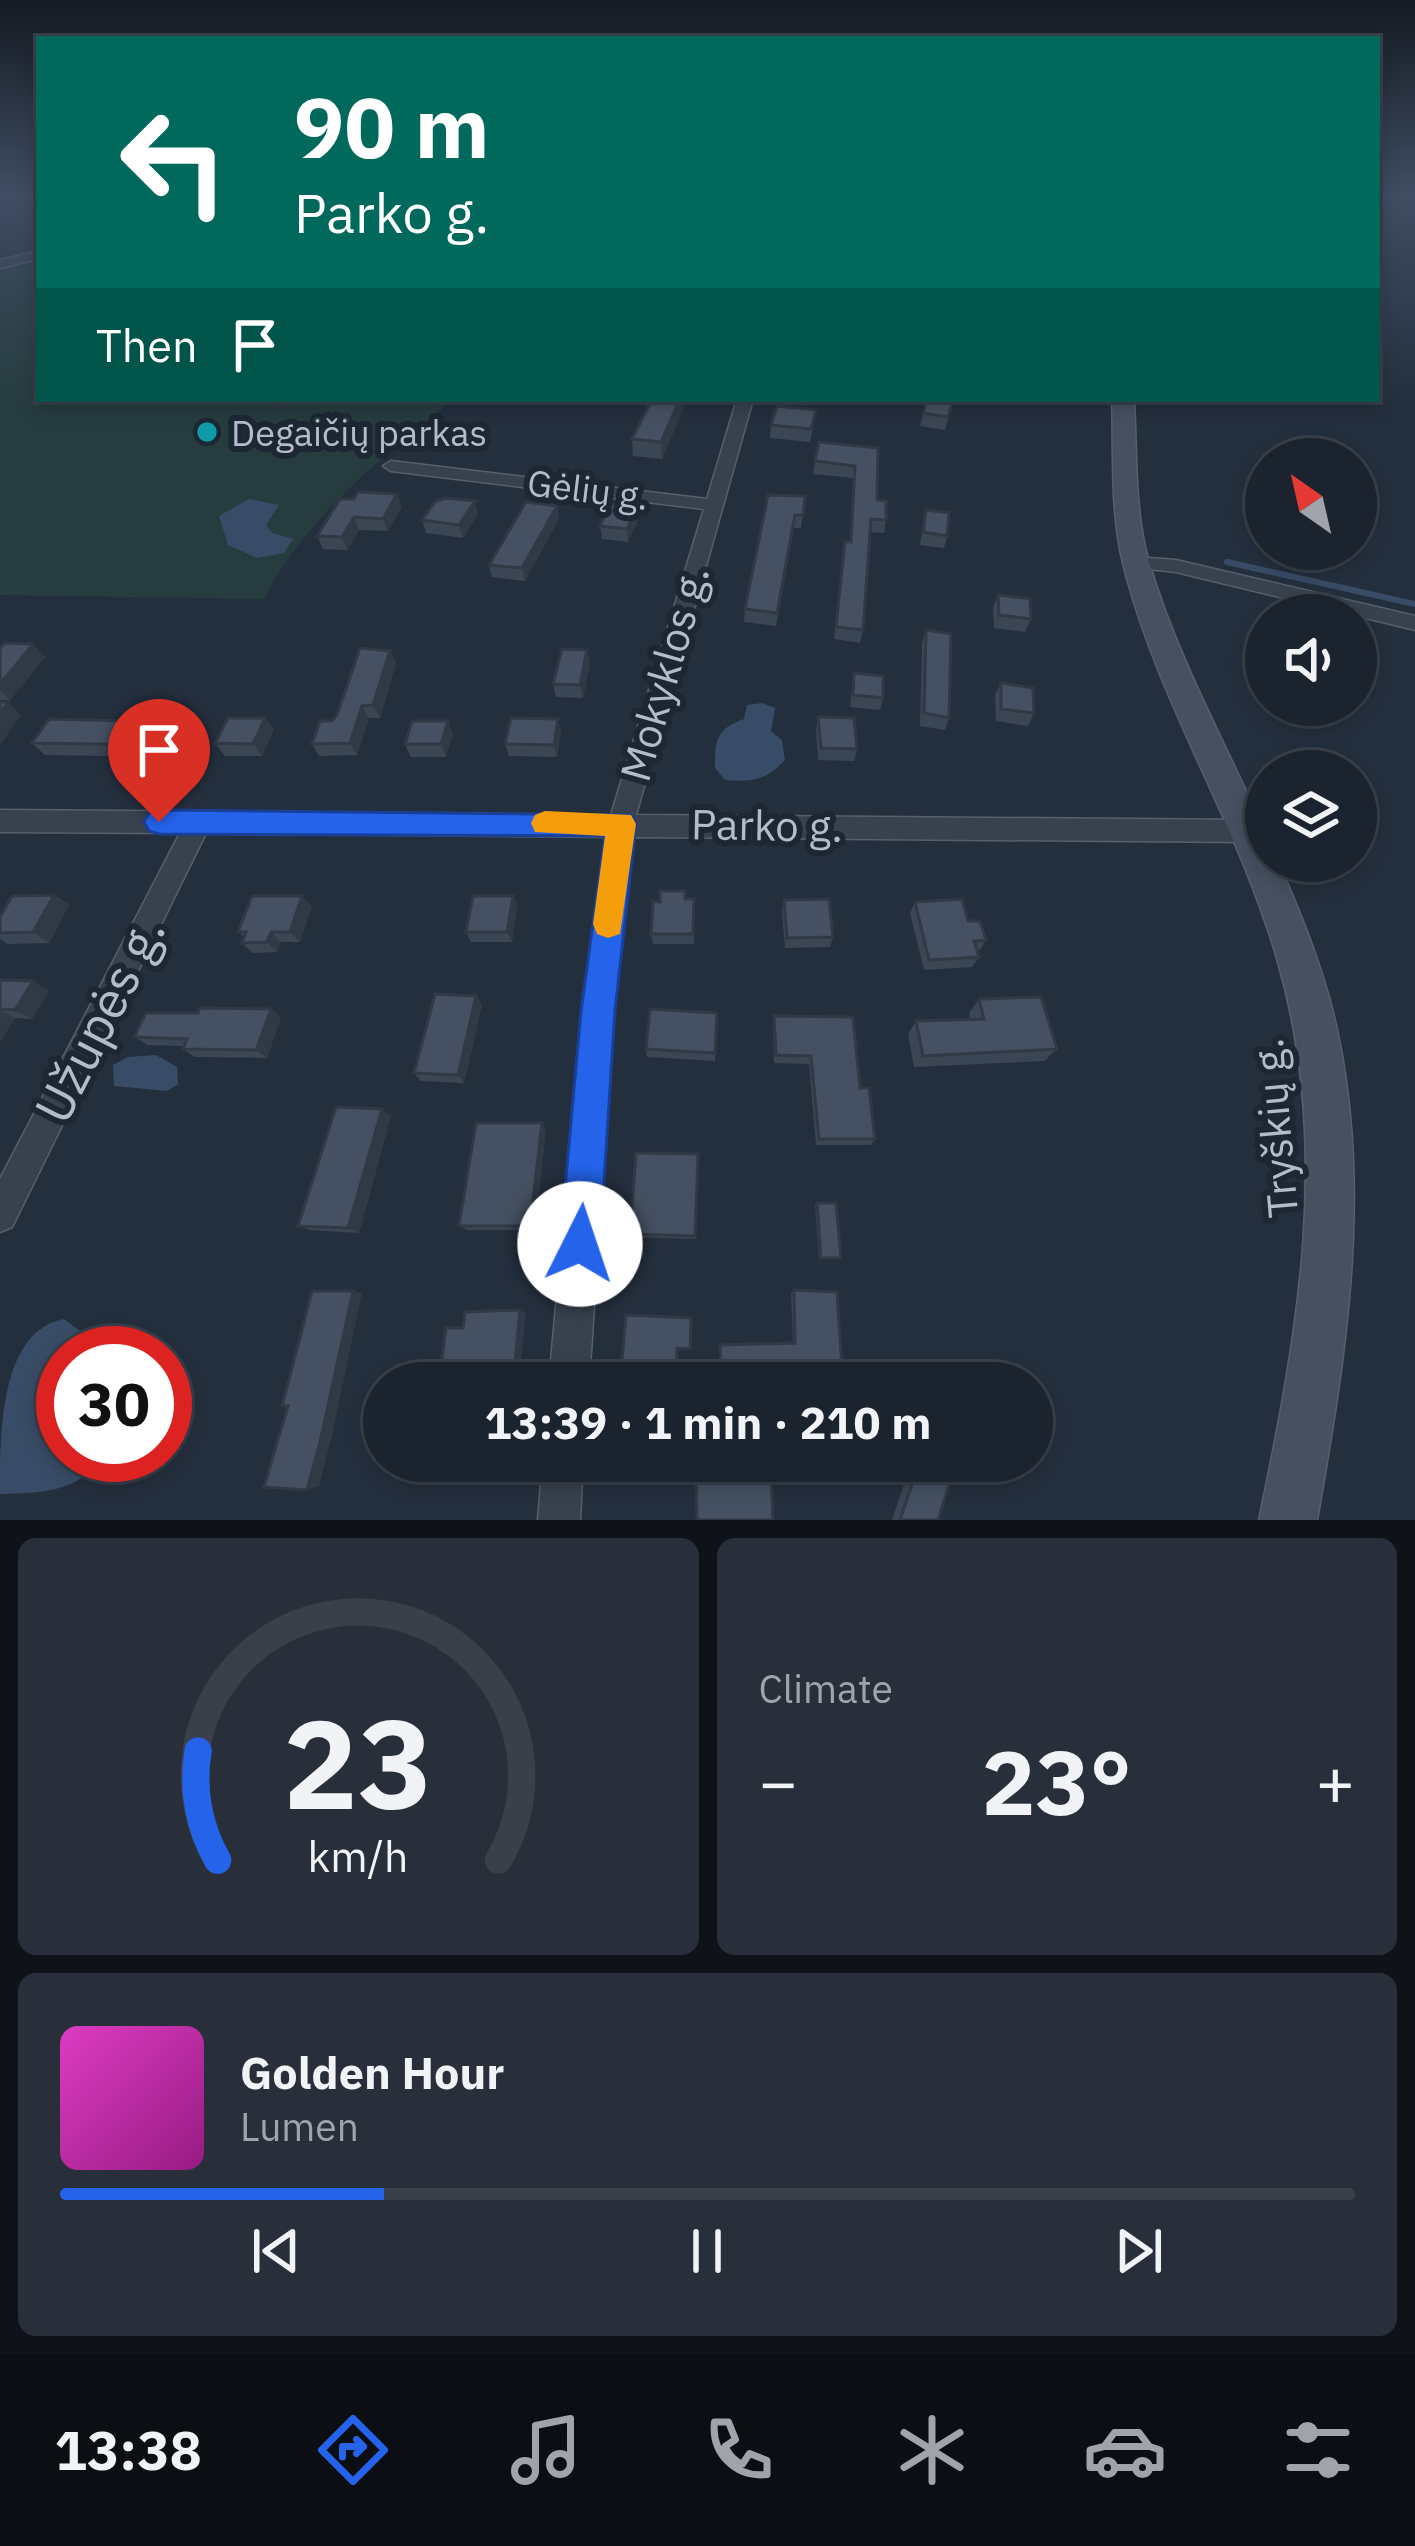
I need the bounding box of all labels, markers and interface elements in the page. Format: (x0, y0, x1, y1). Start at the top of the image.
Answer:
text: 90 m (294, 72, 490, 181)
icon: left (96, 84, 252, 240)
text: Parko g. (294, 178, 489, 248)
icon: arrive (222, 312, 288, 378)
text: Then (96, 316, 198, 374)
place label: Degaičių parkas (231, 409, 487, 456)
marker: Degaičių parkas (194, 419, 220, 445)
north arrow (1245, 438, 1377, 570)
map controls (1245, 438, 1377, 882)
street label: Gėlių g. (525, 458, 651, 520)
street label: Mokyklos g. (607, 559, 721, 787)
button: sound (1245, 594, 1377, 726)
pin (108, 699, 210, 822)
icon: arrive (126, 717, 192, 783)
button: layers (1245, 750, 1377, 882)
street label: Parko g. (691, 796, 843, 854)
street label: Užupės g. (19, 905, 179, 1133)
street label: Tryškių g. (1240, 1036, 1310, 1220)
position arrow (517, 1181, 643, 1307)
speed limit sign: 30 (36, 1326, 192, 1482)
text: 13:39 · 1 min · 210 m (485, 1393, 931, 1451)
text: Climate (759, 1663, 893, 1714)
text: 23 (283, 1681, 433, 1843)
text: 23° (982, 1723, 1132, 1840)
text: − (759, 1738, 798, 1824)
text: + (1315, 1738, 1355, 1824)
text: km/h (308, 1827, 409, 1883)
text: Golden Hour (240, 2043, 504, 2101)
text: Lumen (240, 2101, 359, 2152)
icon: previous (243, 2218, 309, 2284)
icon: pause (674, 2218, 740, 2284)
icon: next (1106, 2218, 1172, 2284)
icon: directions (311, 2408, 395, 2492)
icon: music (504, 2408, 588, 2492)
icon: phone (697, 2408, 781, 2492)
icon: climate (890, 2408, 974, 2492)
icon: car (1083, 2408, 1167, 2492)
icon: filters (1276, 2408, 1360, 2492)
text: 13:38 (55, 2415, 202, 2485)

